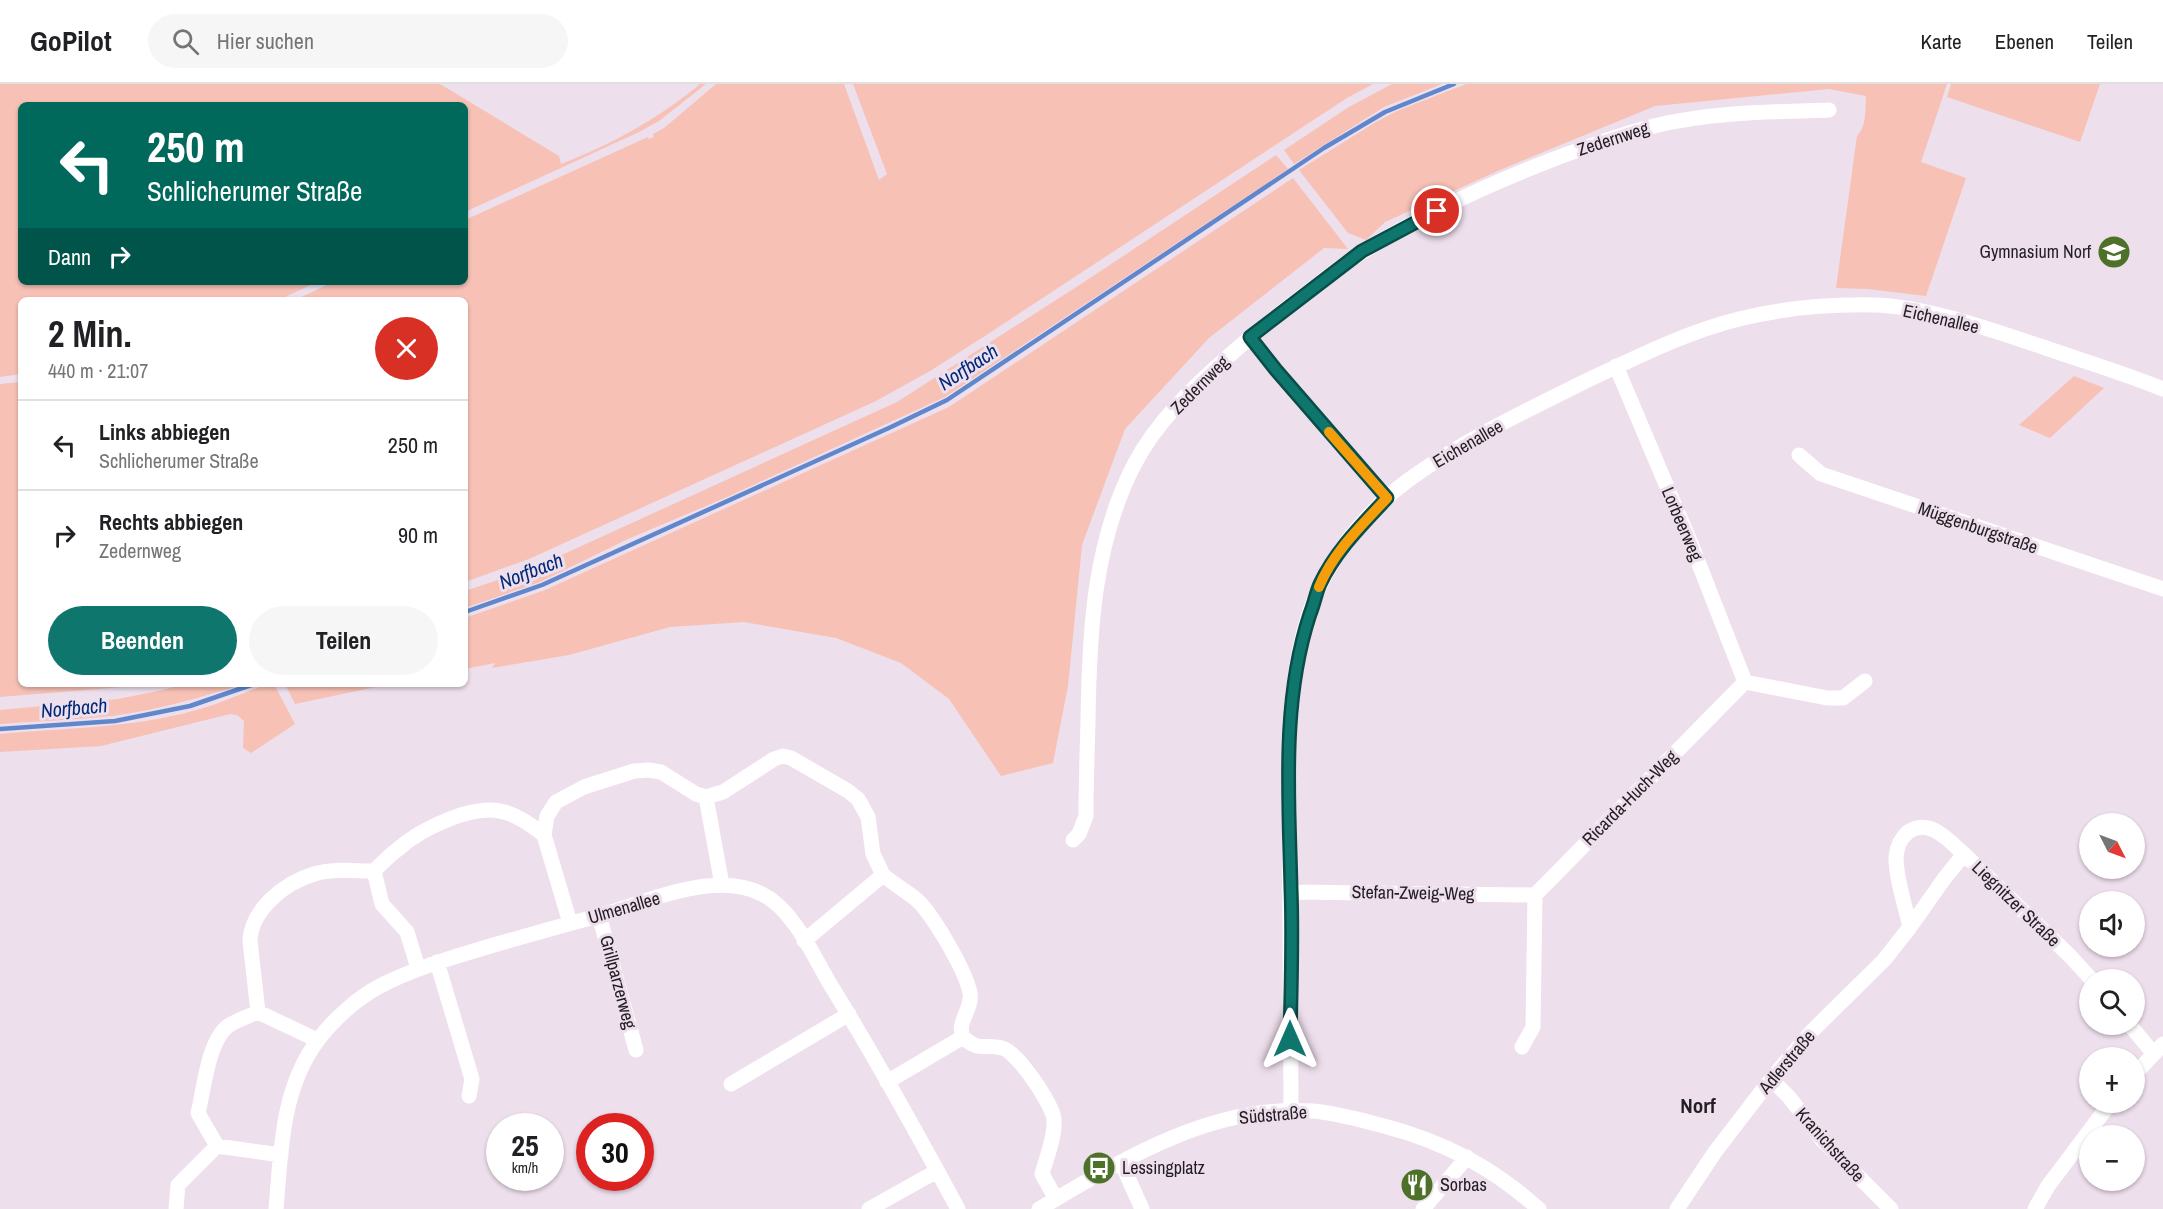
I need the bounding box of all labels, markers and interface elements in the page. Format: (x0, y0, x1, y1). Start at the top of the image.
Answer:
search box (148, 14, 568, 68)
text: GoPilot (30, 22, 112, 60)
icon: search (169, 25, 202, 58)
text: Hier suchen (217, 26, 314, 56)
text: Karte (1921, 27, 1962, 56)
text: Ebenen (1995, 27, 2054, 56)
text: Teilen (2087, 27, 2133, 56)
street label: Zedernweg (1574, 115, 1653, 162)
text: 250 m (147, 119, 245, 175)
icon: left (48, 126, 126, 204)
text: Schlicherumer Straße (147, 173, 362, 209)
pin (1411, 185, 1462, 236)
icon: arrive (1420, 194, 1453, 227)
school or university icon: Gymnasium Norf (2096, 234, 2132, 270)
place label: Gymnasium Norf (1979, 239, 2092, 264)
icon: right (103, 240, 136, 273)
text: Dann (48, 242, 91, 272)
street label: Eichenallee (1901, 298, 1982, 339)
text: 2 Min. (48, 310, 132, 358)
button: close (375, 317, 438, 380)
water label: Norfbach (932, 337, 1003, 396)
street label: Zedernweg (1165, 349, 1235, 420)
text: 440 m · 21:07 (48, 357, 148, 384)
street label: Eichenallee (1428, 413, 1507, 474)
text: Links abbiegen (99, 417, 230, 447)
icon: left (48, 429, 81, 462)
text: 250 m (388, 430, 438, 460)
text: Schlicherumer Straße (99, 447, 259, 474)
street label: Lorbeerweg (1656, 483, 1710, 565)
street label: Müggenburgstraße (1915, 495, 2041, 560)
text: Rechts abbiegen (99, 507, 243, 537)
icon: right (48, 519, 81, 552)
text: 90 m (398, 520, 438, 550)
text: Zedernweg (99, 537, 181, 564)
water label: Norfbach (495, 546, 567, 595)
button: Beenden (48, 606, 237, 675)
button: Teilen (249, 606, 438, 675)
water label: Norfbach (40, 691, 108, 724)
street label: Ricarda-Huch-Weg (1576, 744, 1684, 851)
north arrow (2079, 813, 2145, 879)
map controls (2079, 813, 2145, 1191)
street label: Liegnitzer Straße (1967, 855, 2066, 952)
street label: Stefan-Zweig-Weg (1351, 879, 1475, 906)
street label: Ulmenallee (585, 885, 663, 930)
button: sound (2079, 891, 2145, 957)
street label: Grillparzerweg (594, 932, 643, 1032)
button: search (2079, 969, 2145, 1035)
position arrow (1258, 1007, 1322, 1071)
street label: Adlerstraße (1752, 1024, 1821, 1100)
button: + (2079, 1047, 2145, 1113)
district label: Norf (1680, 1091, 1716, 1120)
street label: Südstraße (1238, 1099, 1308, 1130)
street label: Kranichstraße (1790, 1102, 1871, 1187)
speed limit sign: 30 (576, 1113, 654, 1191)
text: 25 (511, 1125, 539, 1165)
button: − (2079, 1125, 2145, 1191)
bus stop icon: Lessingplatz (1081, 1150, 1117, 1186)
place label: Lessingplatz (1122, 1155, 1205, 1180)
text: km/h (512, 1157, 538, 1178)
restaurant icon: Sorbas (1399, 1167, 1435, 1203)
place label: Sorbas (1440, 1172, 1487, 1197)

